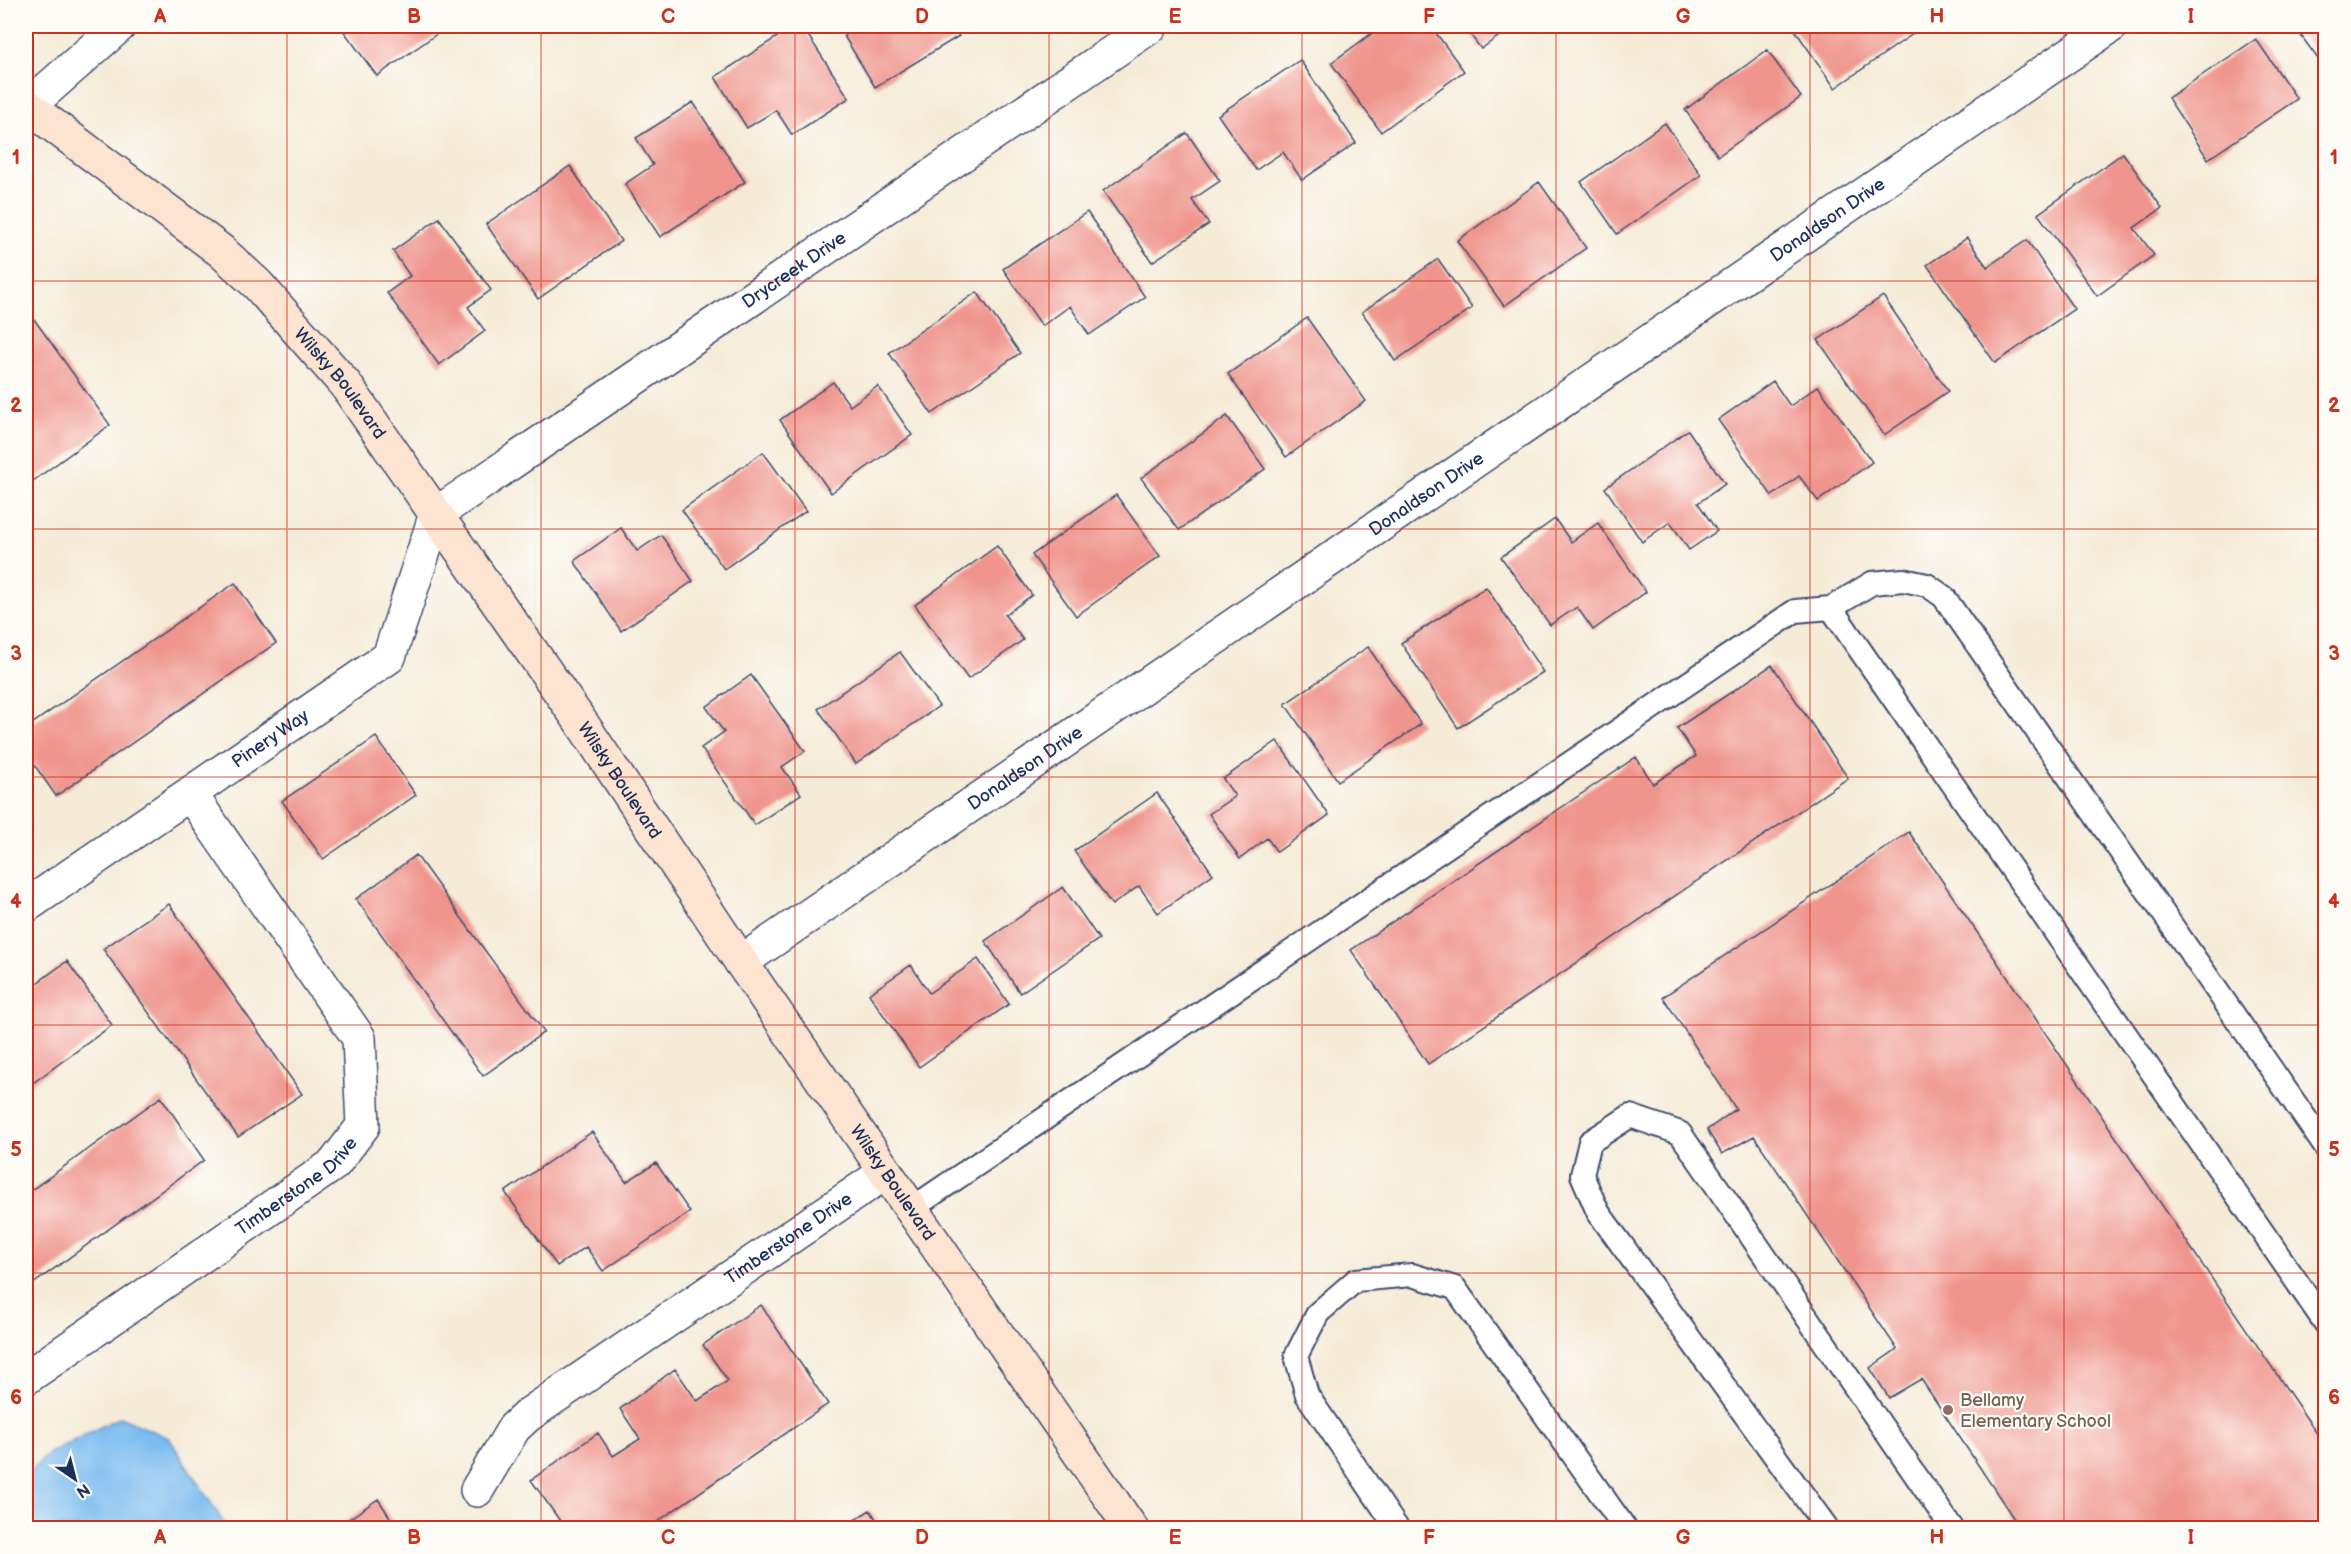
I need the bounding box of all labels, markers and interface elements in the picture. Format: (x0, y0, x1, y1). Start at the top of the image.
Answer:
text: A (153, 5, 167, 29)
text: B (407, 5, 421, 29)
text: C (661, 5, 675, 29)
text: D (915, 5, 929, 29)
text: E (1169, 5, 1182, 29)
text: F (1423, 5, 1435, 29)
text: G (1676, 5, 1691, 29)
text: H (1930, 5, 1944, 29)
text: I (2188, 5, 2194, 29)
text: 1 (12, 146, 20, 170)
text: 1 (2330, 146, 2338, 170)
street label: Donaldson Drive (1767, 173, 1889, 267)
street label: Drycreek Drive (738, 227, 850, 313)
street label: Wilsky Boulevard (289, 324, 390, 443)
text: 2 (10, 394, 22, 418)
text: 2 (2328, 394, 2340, 418)
street label: Donaldson Drive (1365, 447, 1488, 541)
text: 3 (10, 642, 22, 666)
text: 3 (2328, 642, 2340, 666)
street label: Pinery Way (228, 705, 314, 773)
street label: Wilsky Boulevard (573, 718, 666, 843)
street label: Donaldson Drive (964, 722, 1087, 815)
text: 4 (10, 890, 22, 914)
text: 4 (2328, 890, 2340, 914)
street label: Wilsky Boulevard (845, 1121, 940, 1245)
street label: Timberstone Drive (232, 1133, 362, 1240)
text: 5 (10, 1138, 22, 1162)
text: 5 (2328, 1138, 2340, 1162)
street label: Timberstone Drive (721, 1188, 856, 1289)
text: 6 (10, 1386, 22, 1410)
text: 6 (2328, 1386, 2340, 1410)
place label: Bellamy Elementary School (1960, 1390, 2111, 1432)
marker: Bellamy Elementary School (1941, 1403, 1955, 1417)
north arrow (45, 1449, 105, 1509)
text: N (72, 1479, 93, 1501)
text: A (153, 1526, 167, 1550)
text: B (407, 1526, 421, 1550)
text: C (661, 1526, 675, 1550)
text: D (915, 1526, 929, 1550)
text: E (1169, 1526, 1182, 1550)
text: F (1423, 1526, 1435, 1550)
text: G (1676, 1526, 1691, 1550)
text: H (1930, 1526, 1944, 1550)
text: I (2188, 1526, 2194, 1550)

